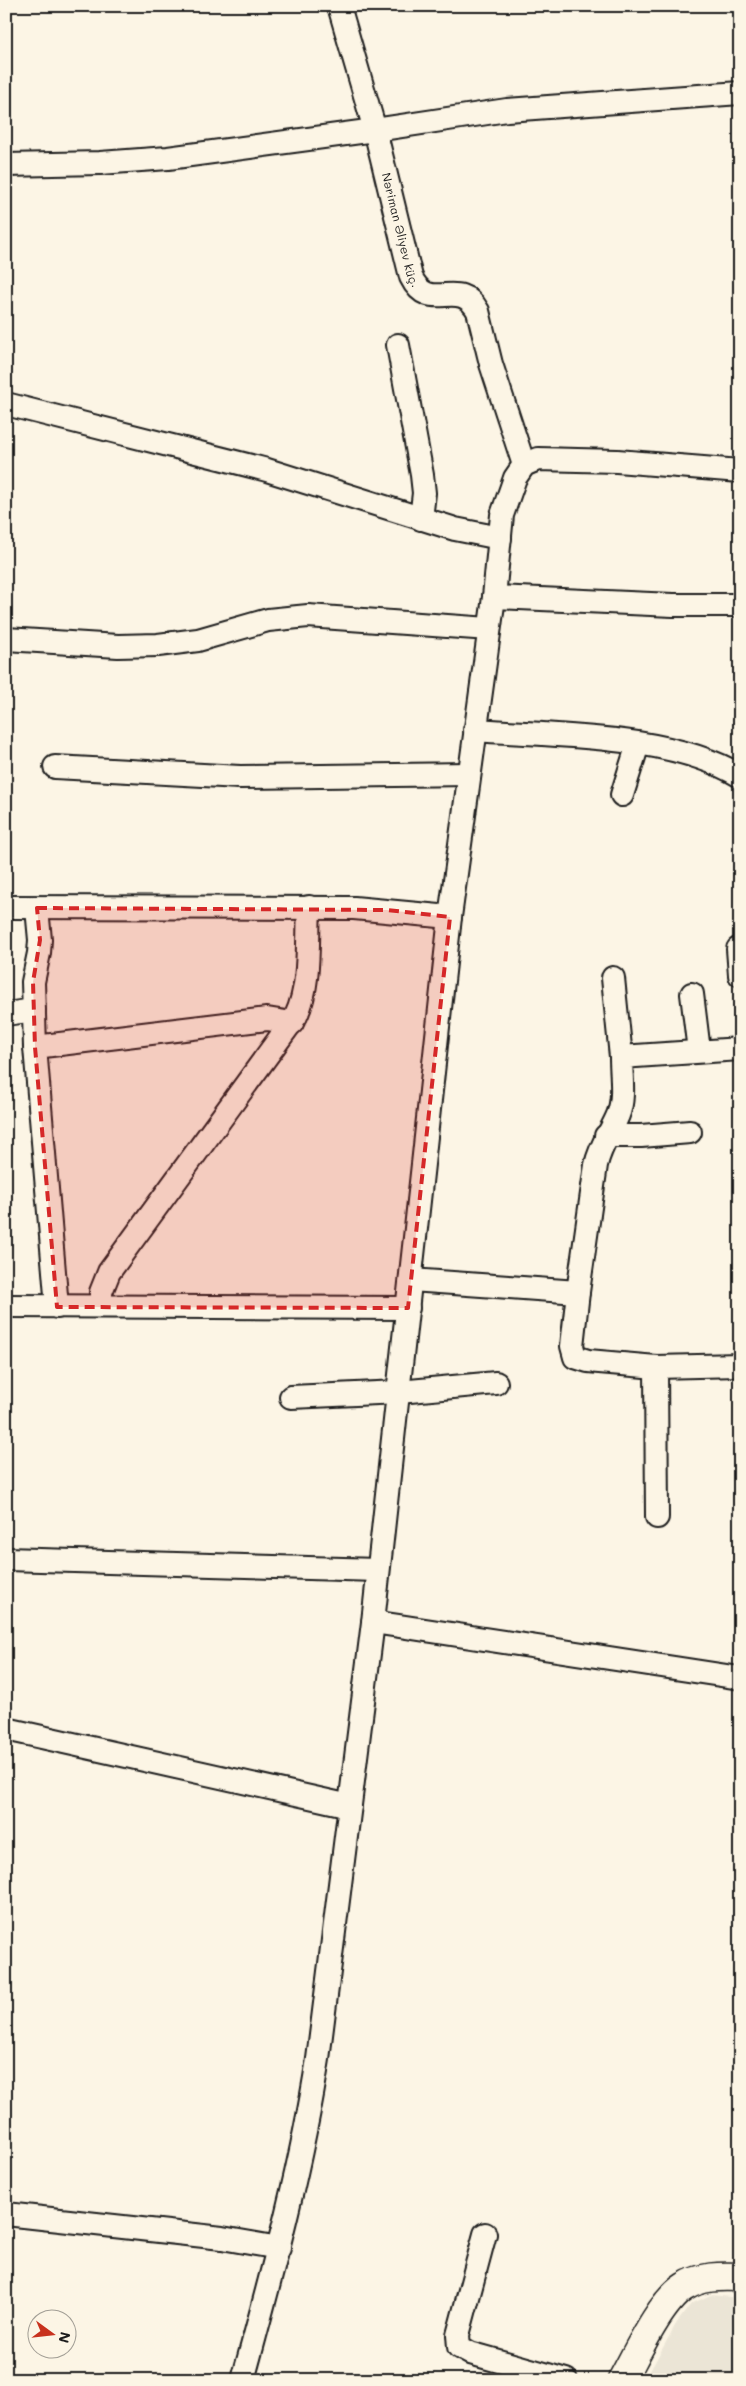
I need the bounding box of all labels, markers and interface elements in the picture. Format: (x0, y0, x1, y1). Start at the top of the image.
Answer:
street label: Nəriman Əliyev küç. (379, 171, 424, 290)
north arrow (28, 2308, 78, 2358)
text: N (54, 2330, 76, 2345)

